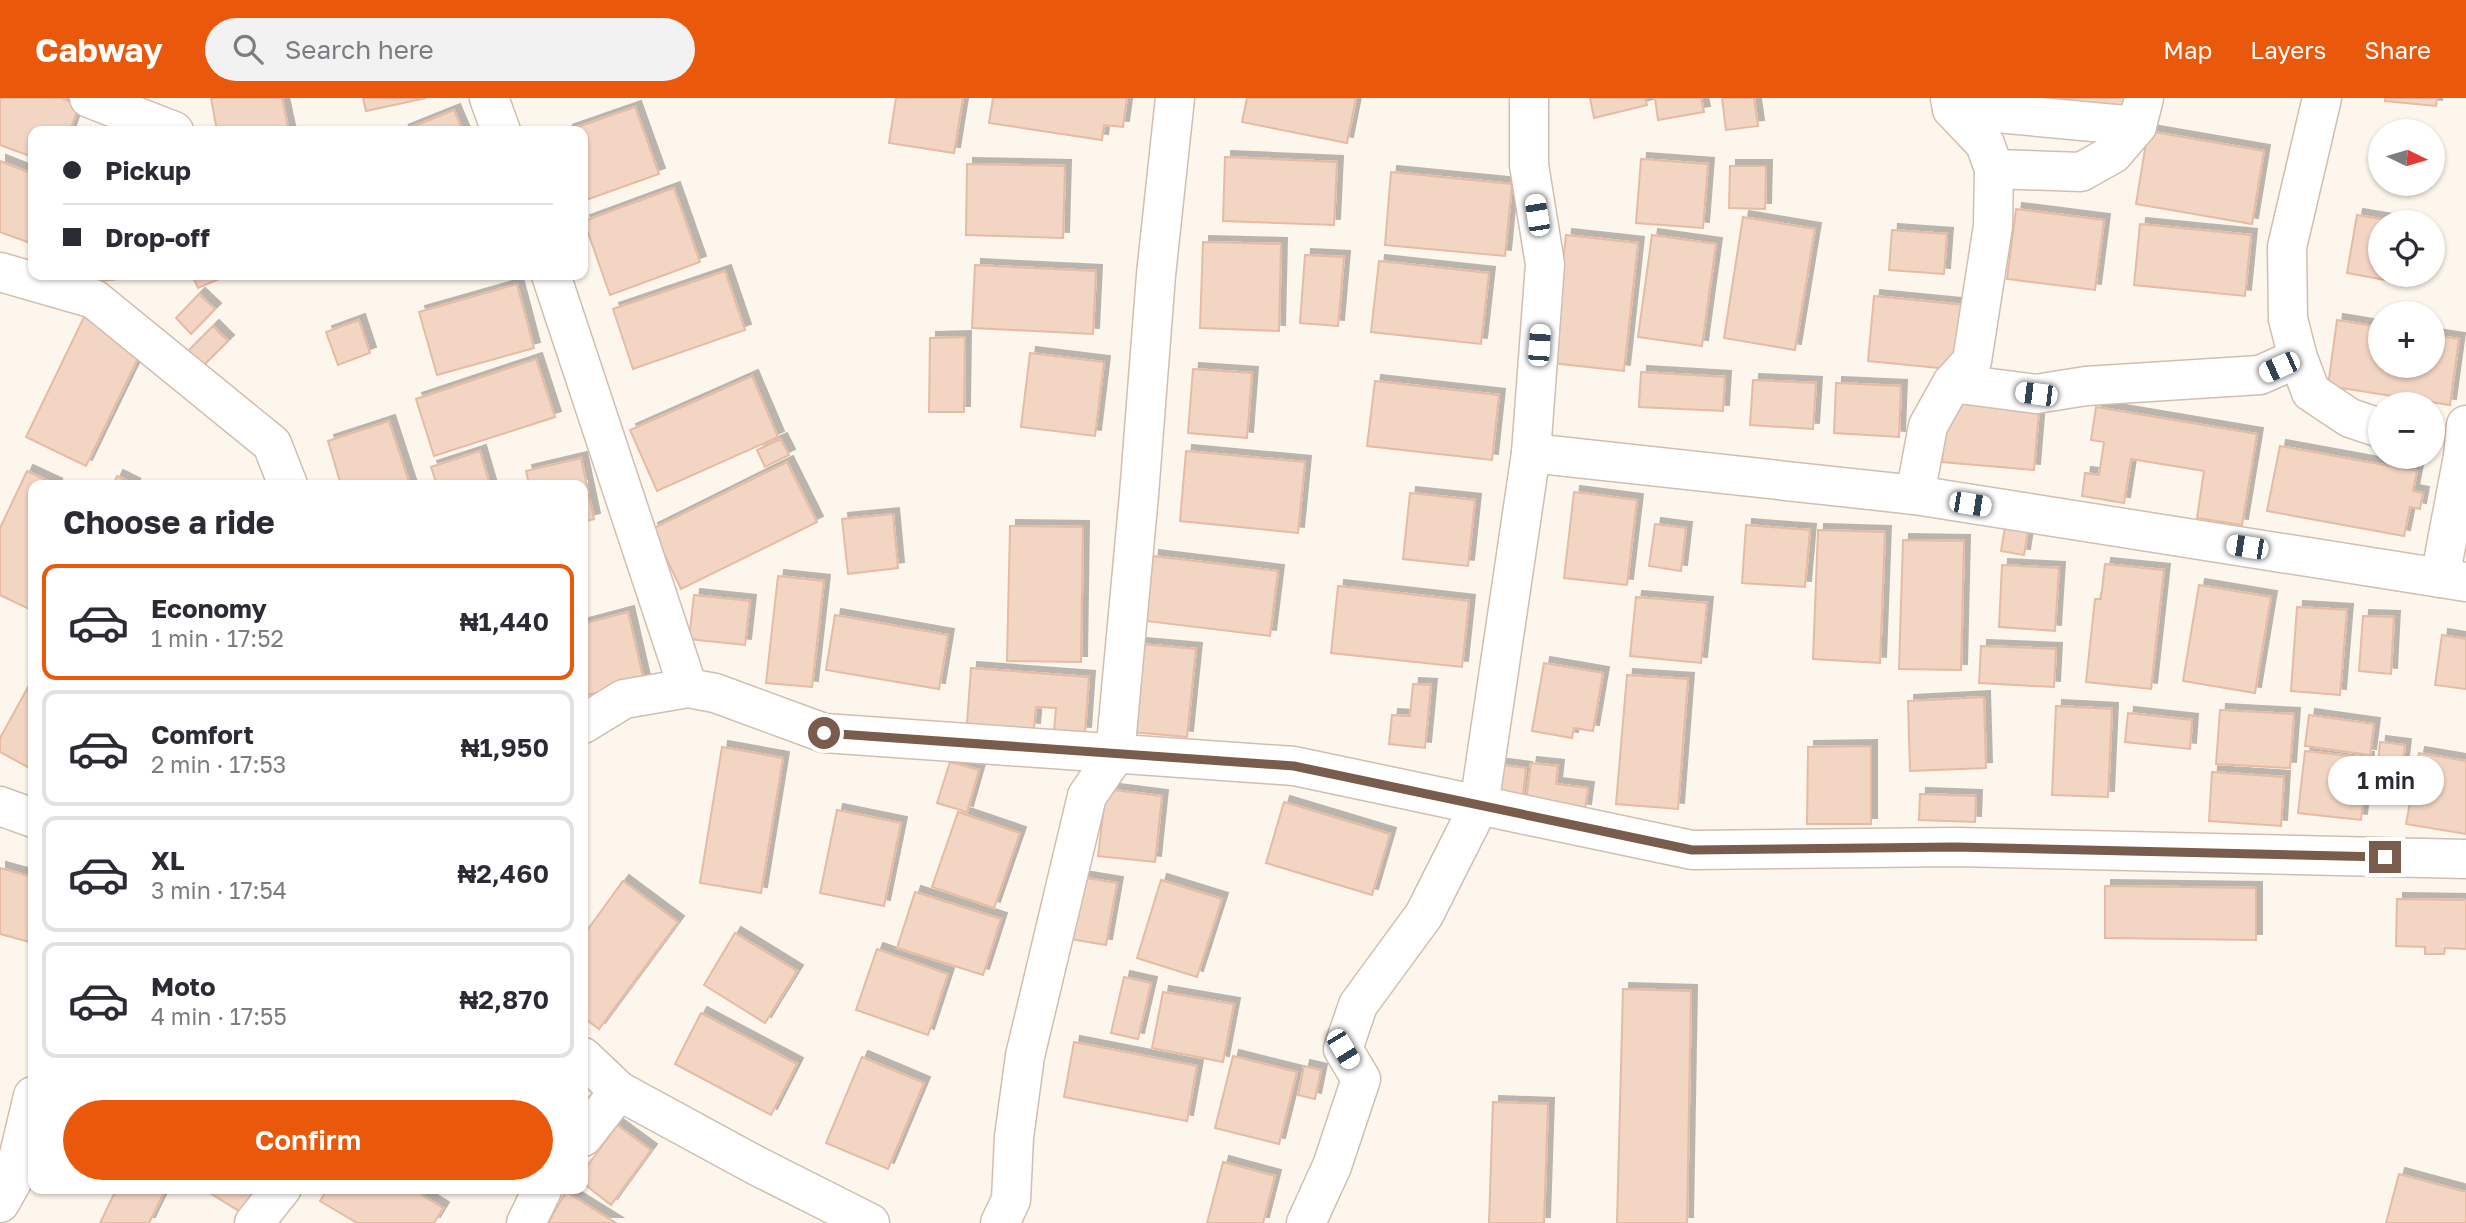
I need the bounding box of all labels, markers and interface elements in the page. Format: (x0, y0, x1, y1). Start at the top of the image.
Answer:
search box (205, 18, 695, 81)
text: Cabway (35, 30, 163, 69)
icon: search (229, 30, 267, 68)
text: Search here (285, 34, 434, 65)
text: Map (2163, 35, 2212, 64)
text: Layers (2250, 35, 2326, 64)
text: Share (2364, 35, 2431, 64)
north arrow (2368, 119, 2445, 196)
map controls (2368, 119, 2445, 469)
text: Pickup (105, 155, 191, 186)
car (1524, 193, 1551, 237)
button: locate (2368, 210, 2445, 287)
text: Drop-off (105, 222, 210, 253)
button: + (2368, 301, 2445, 378)
car (1528, 323, 1551, 367)
car (2256, 349, 2303, 385)
car (2014, 381, 2059, 407)
button: − (2368, 392, 2445, 469)
car (1948, 490, 1993, 518)
text: Choose a ride (63, 503, 275, 541)
car (2225, 533, 2270, 561)
icon: car (67, 591, 130, 654)
text: Economy (151, 593, 267, 624)
text: ₦1,440 (460, 606, 549, 637)
text: 1 min · 17:52 (151, 624, 284, 652)
icon: car (67, 717, 130, 780)
route start (808, 717, 840, 749)
text: Comfort (151, 719, 254, 750)
text: ₦1,950 (461, 732, 549, 763)
text: 2 min · 17:53 (151, 750, 286, 778)
callout: 1 min (2327, 756, 2443, 804)
text: 1 min (2357, 766, 2415, 794)
route end (2369, 841, 2401, 873)
icon: car (67, 843, 130, 906)
text: XL (151, 845, 185, 876)
text: ₦2,460 (457, 858, 549, 889)
text: 3 min · 17:54 (151, 876, 287, 904)
icon: car (67, 969, 130, 1032)
text: Moto (151, 971, 216, 1002)
text: ₦2,870 (460, 984, 549, 1015)
text: 4 min · 17:55 (151, 1002, 287, 1030)
car (1324, 1026, 1363, 1072)
button: Confirm (63, 1100, 553, 1180)

